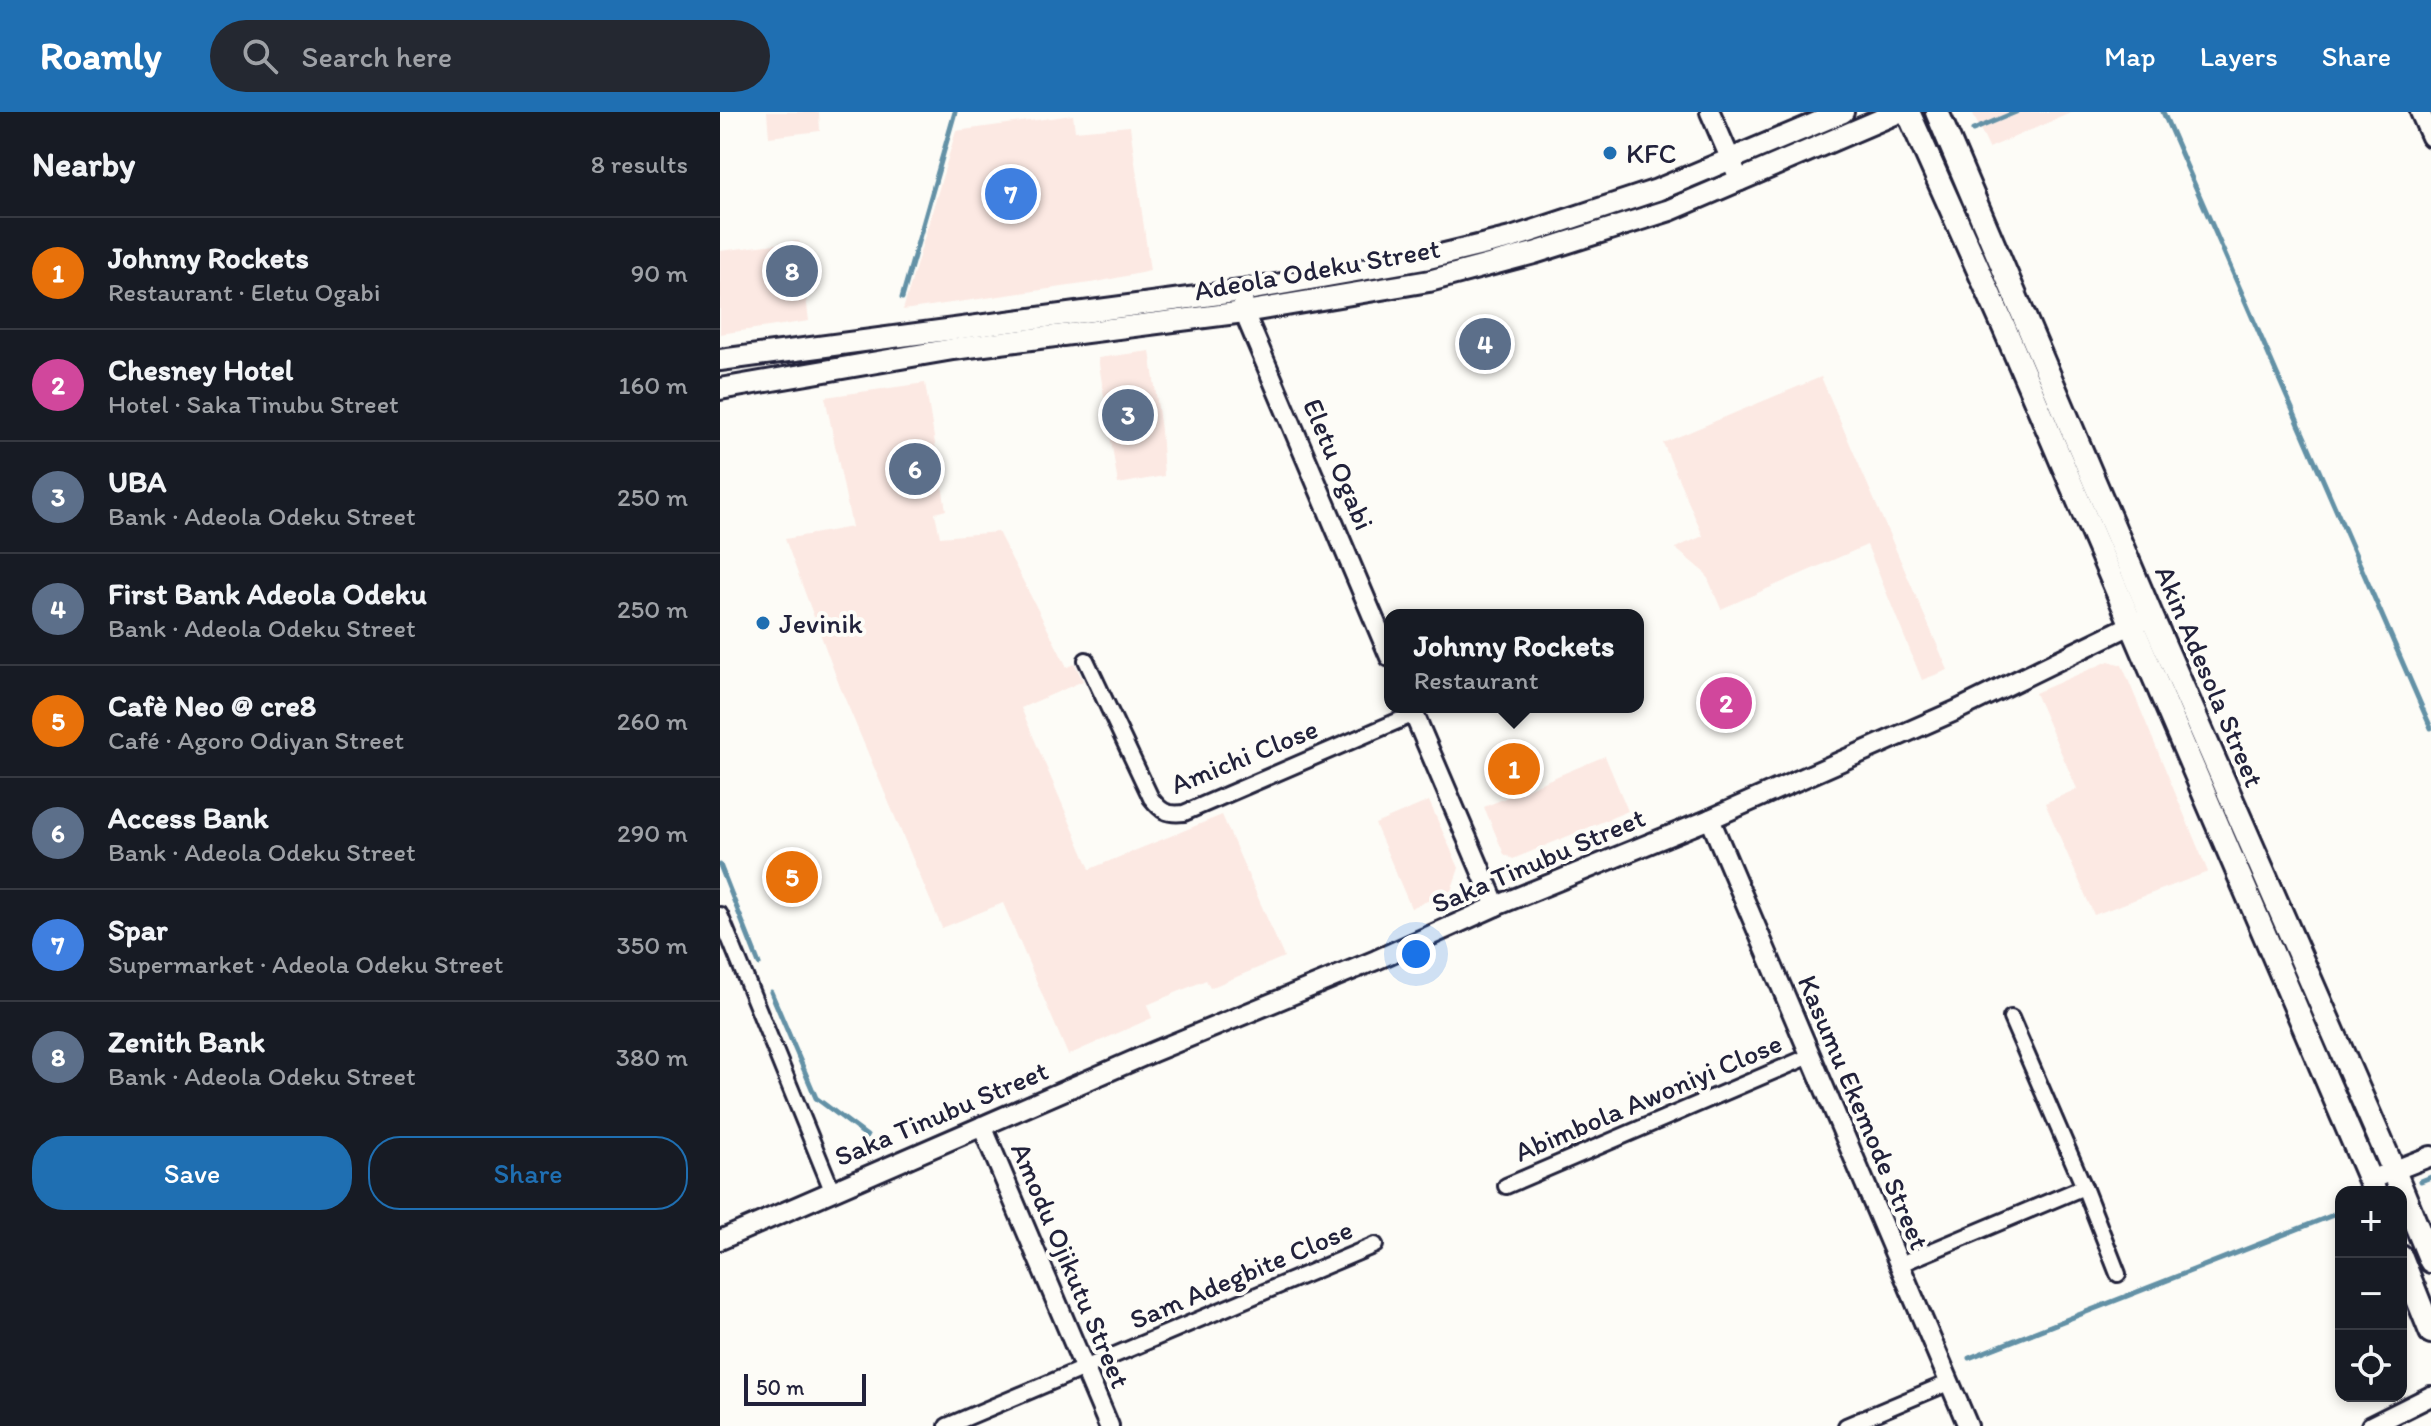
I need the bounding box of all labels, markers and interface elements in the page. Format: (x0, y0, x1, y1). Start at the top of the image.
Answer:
search box (210, 20, 770, 92)
text: Roamly (40, 33, 162, 79)
icon: search (238, 34, 282, 78)
text: Search here (302, 38, 452, 75)
text: Map (2104, 39, 2156, 73)
text: Layers (2200, 39, 2278, 73)
text: Share (2322, 39, 2391, 73)
place label: KFC (1626, 136, 1676, 170)
text: Nearby (32, 144, 135, 185)
marker: KFC (1601, 144, 1619, 162)
text: 8 results (591, 148, 688, 180)
pin: 7 (985, 164, 1037, 224)
street label: Adeola Odeku Street (1191, 231, 1443, 307)
text: Johnny Rockets (108, 239, 309, 276)
pin: 8 (766, 241, 818, 301)
text: 1 (52, 257, 64, 289)
text: 90 m (631, 257, 688, 289)
text: Restaurant · Eletu Ogabi (108, 276, 380, 308)
pin: 4 (1459, 314, 1511, 374)
text: Chesney Hotel (108, 351, 293, 388)
text: 2 (51, 369, 65, 401)
text: 160 m (618, 369, 688, 401)
pin: 3 (1102, 385, 1154, 445)
text: Hotel · Saka Tinubu Street (108, 388, 399, 420)
street label: Eletu Ogabi (1296, 393, 1382, 535)
pin: 6 (889, 439, 941, 499)
text: UBA (108, 463, 166, 500)
text: 3 (51, 481, 65, 513)
text: 250 m (617, 481, 688, 513)
text: Bank · Adeola Odeku Street (108, 500, 416, 532)
street label: Akin Adesola Street (2148, 560, 2272, 792)
text: First Bank Adeola Odeku (108, 575, 427, 612)
text: 4 (50, 593, 66, 625)
text: 250 m (617, 593, 688, 625)
place label: Jevinik (779, 606, 863, 640)
popup (1384, 609, 1644, 713)
text: Bank · Adeola Odeku Street (108, 612, 416, 644)
marker: Jevinik (754, 614, 772, 632)
text: Johnny Rockets (1414, 627, 1614, 664)
text: Restaurant (1414, 664, 1538, 696)
pin: 2 (1700, 673, 1752, 733)
text: Cafè Neo @ cre8 (108, 687, 316, 724)
text: 5 (51, 705, 65, 737)
text: 260 m (617, 705, 688, 737)
street label: Amichi Close (1165, 711, 1323, 801)
text: Café · Agoro Odiyan Street (108, 724, 404, 756)
pin: 1 (1488, 739, 1540, 799)
text: Access Bank (108, 799, 268, 836)
street label: Saka Tinubu Street (1426, 800, 1650, 920)
text: 6 (51, 817, 65, 849)
text: 290 m (617, 817, 688, 849)
text: Bank · Adeola Odeku Street (108, 836, 416, 868)
pin: 5 (766, 847, 818, 907)
text: Spar (108, 911, 168, 948)
text: 7 (52, 929, 64, 961)
text: 350 m (616, 929, 688, 961)
your location (1396, 934, 1436, 974)
text: Supermarket · Adeola Odeku Street (108, 948, 503, 980)
street label: Kasumu Ekemode Street (1791, 970, 1937, 1254)
text: Zenith Bank (108, 1023, 265, 1060)
street label: Abimbola Awoniyi Close (1509, 1025, 1787, 1169)
text: 8 (51, 1041, 65, 1073)
text: 380 m (616, 1041, 688, 1073)
street label: Saka Tinubu Street (829, 1053, 1053, 1173)
text: Bank · Adeola Odeku Street (108, 1060, 416, 1092)
button: Save (32, 1136, 352, 1210)
button: Share (368, 1136, 688, 1210)
street label: Amodu Ojikutu Street (1004, 1137, 1138, 1393)
map controls (2335, 1186, 2407, 1402)
button: + (2335, 1186, 2407, 1258)
street label: Sam Adegbite Close (1125, 1212, 1357, 1336)
button: − (2335, 1258, 2407, 1330)
button: locate (2335, 1330, 2407, 1402)
scale bar (744, 1370, 866, 1406)
text: 50 m (756, 1374, 805, 1401)

